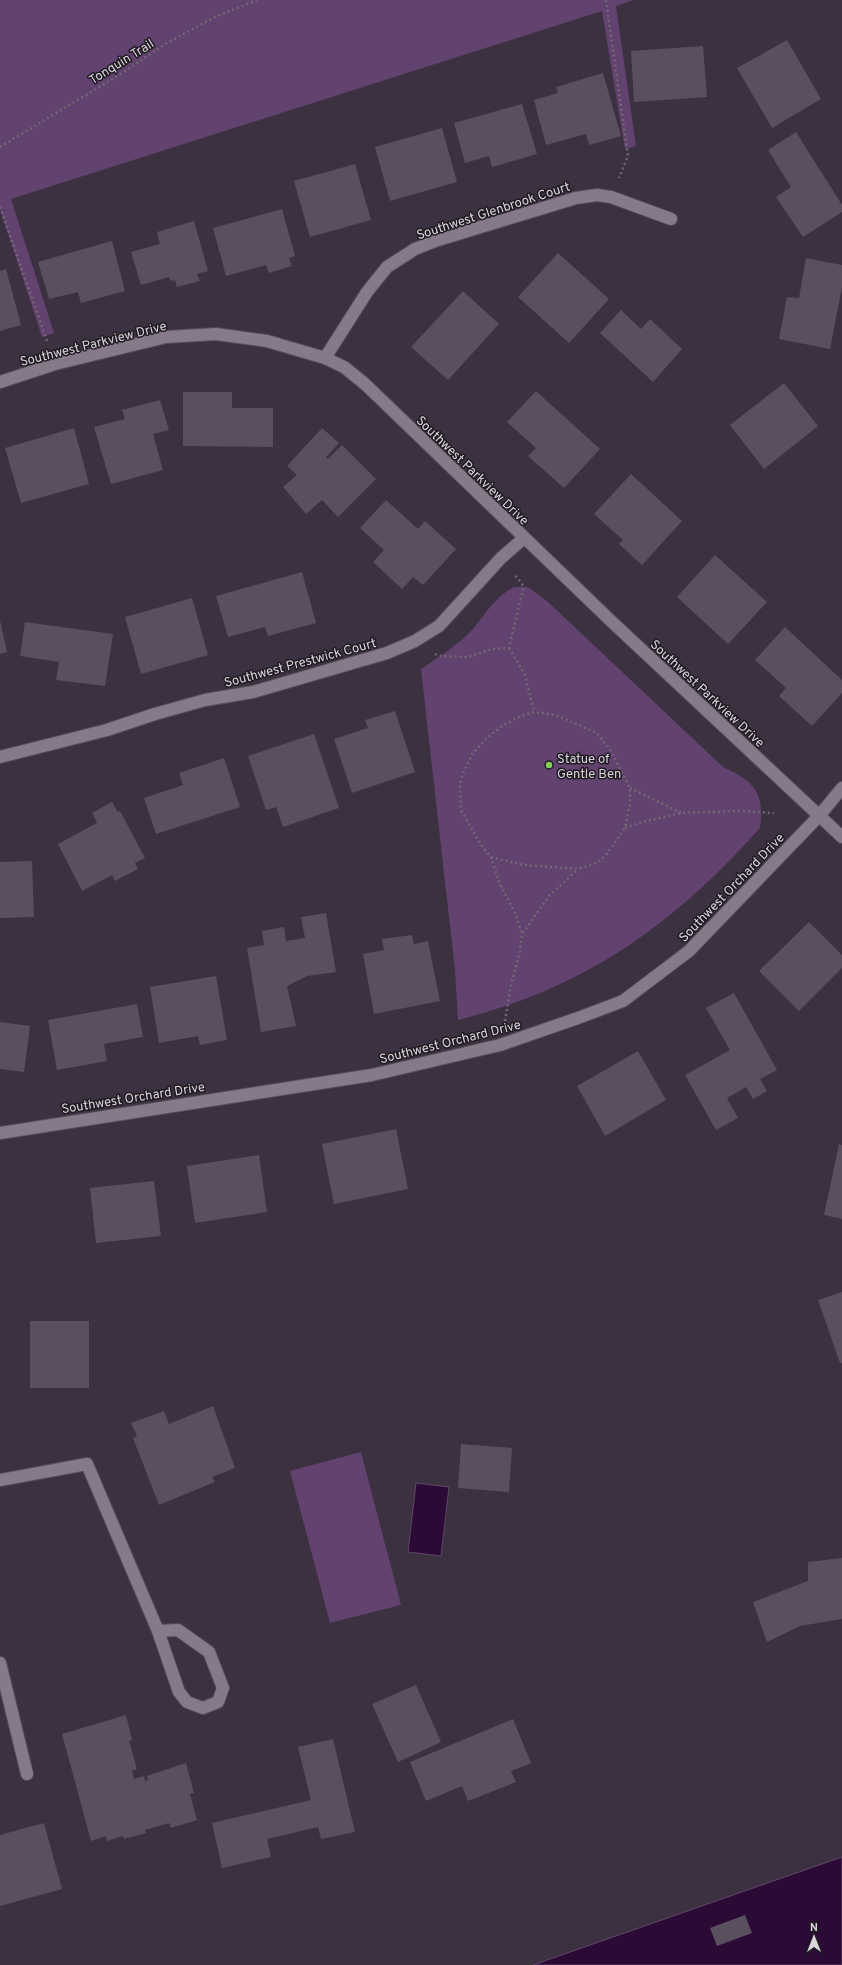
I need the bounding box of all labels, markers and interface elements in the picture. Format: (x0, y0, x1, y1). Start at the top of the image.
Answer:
street label: Tonquin Trail (87, 36, 158, 89)
street label: Southwest Glenbrook Court (415, 179, 573, 244)
street label: Southwest Parkview Drive (19, 319, 168, 371)
street label: Southwest Parkview Drive (412, 413, 531, 529)
street label: Southwest Prestwick Court (223, 636, 378, 692)
street label: Southwest Parkview Drive (646, 637, 767, 752)
place label: Statue of Gentle Ben (557, 752, 621, 783)
marker: Statue of Gentle Ben (544, 760, 554, 770)
street label: Southwest Orchard Drive (676, 831, 789, 946)
street label: Southwest Orchard Drive (378, 1018, 523, 1068)
street label: Southwest Orchard Drive (60, 1080, 206, 1118)
north arrow (794, 1917, 834, 1957)
text: N (810, 1921, 818, 1935)

